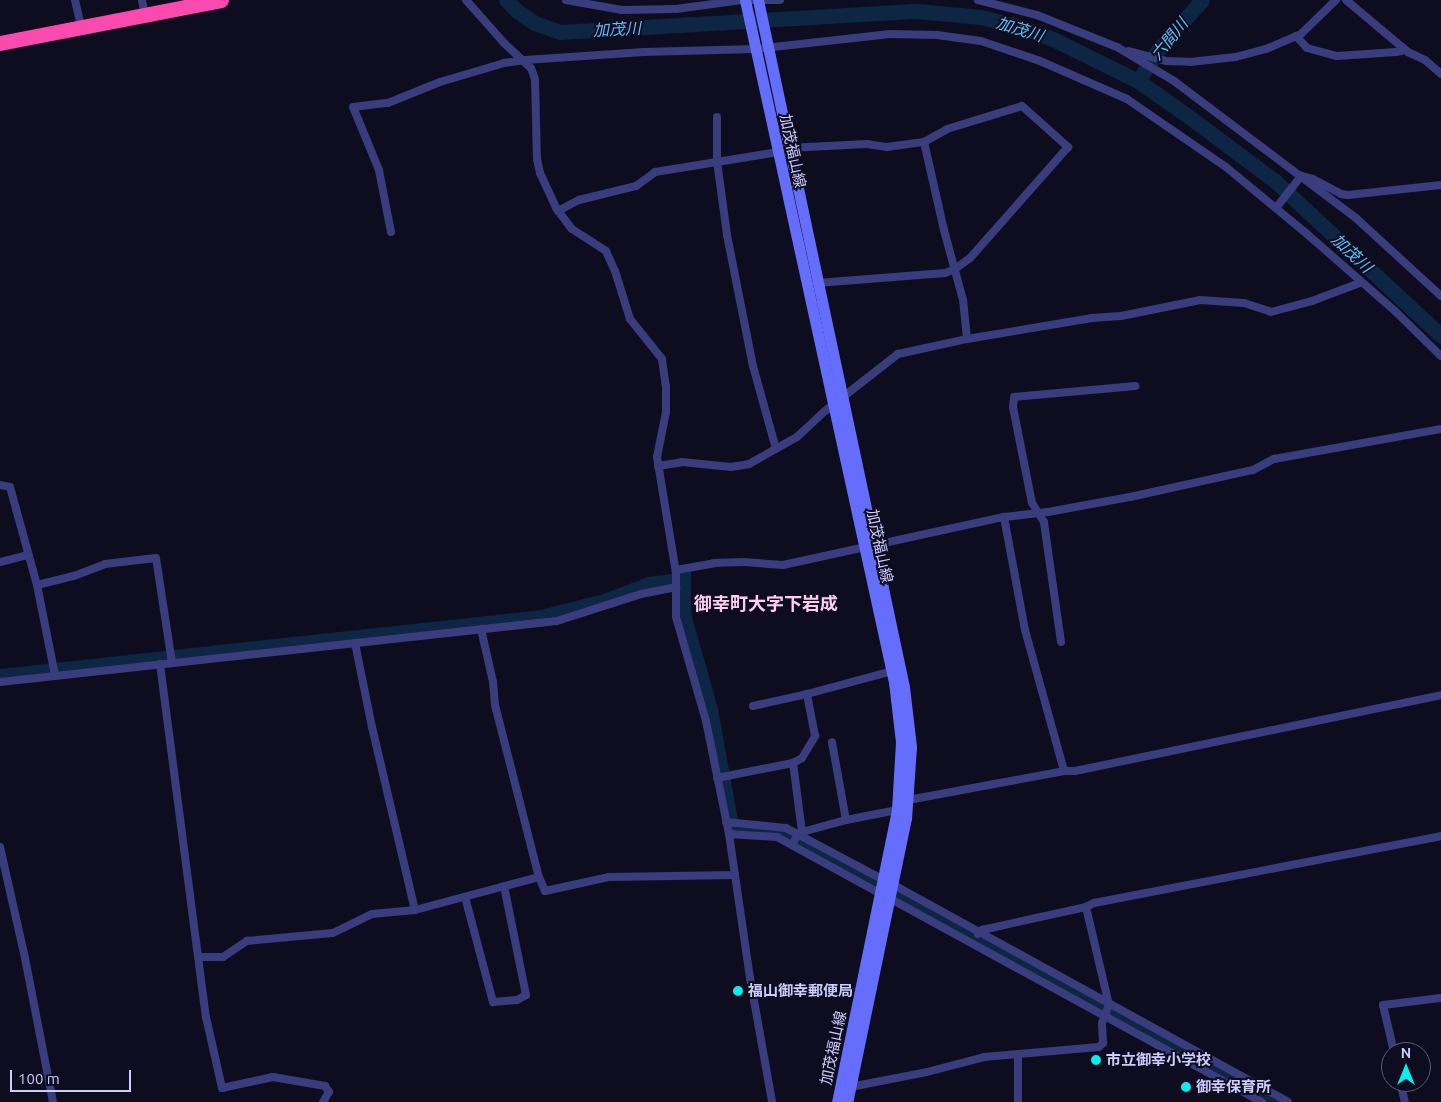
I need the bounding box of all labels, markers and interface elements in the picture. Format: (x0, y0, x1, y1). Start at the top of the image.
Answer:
water label: 加茂川 (994, 13, 1046, 45)
water label: 六間川 (1146, 14, 1192, 64)
water label: 加茂川 (593, 18, 641, 40)
street label: 加茂福山線 (776, 112, 810, 190)
water label: 加茂川 (1328, 230, 1376, 276)
street label: 加茂福山線 (863, 507, 897, 585)
district label: 御幸町大字下岩成 (694, 592, 838, 614)
place label: 福山御幸郵便局 (748, 982, 853, 1000)
marker: 福山御幸郵便局 (732, 985, 744, 997)
street label: 加茂福山線 (816, 1009, 850, 1087)
north arrow (1381, 1042, 1431, 1092)
text: N (1401, 1045, 1411, 1061)
place label: 市立御幸小学校 (1106, 1051, 1211, 1069)
marker: 市立御幸小学校 (1090, 1054, 1102, 1066)
scale bar (12, 1060, 134, 1092)
text: 100 m (18, 1070, 60, 1087)
place label: 御幸保育所 (1196, 1078, 1271, 1096)
marker: 御幸保育所 (1180, 1081, 1192, 1093)

